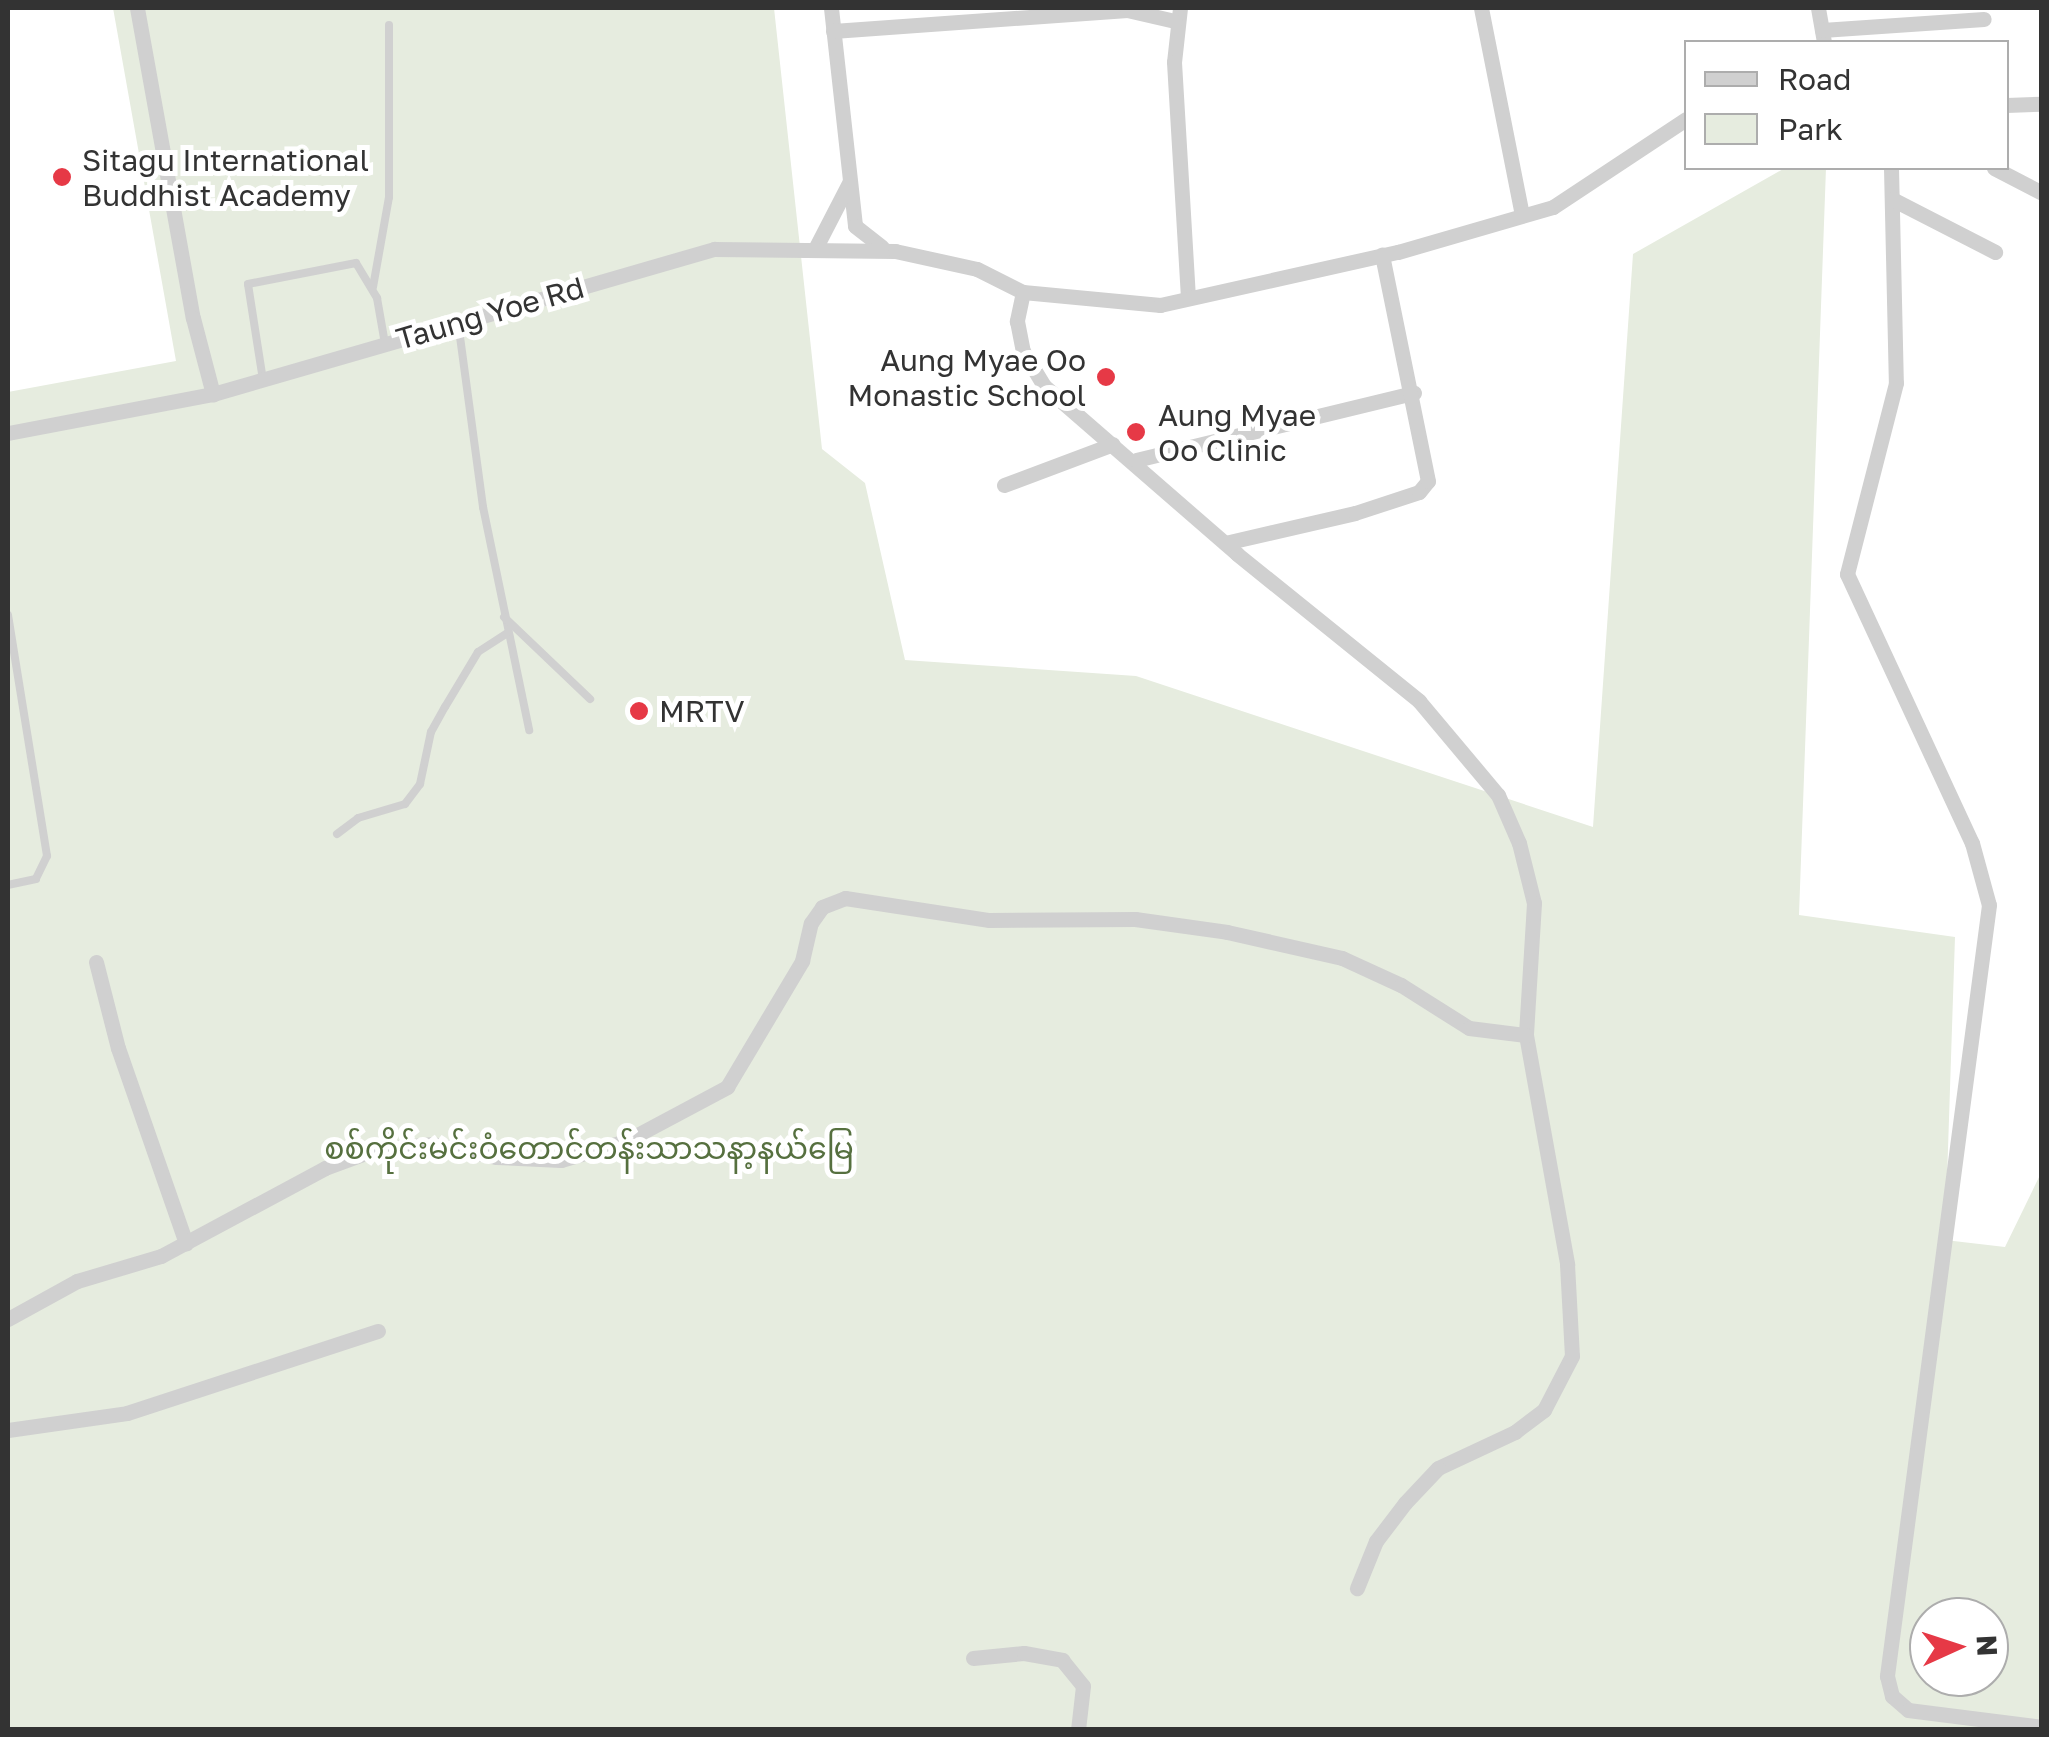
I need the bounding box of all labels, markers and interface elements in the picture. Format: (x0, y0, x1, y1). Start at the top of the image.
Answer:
legend (1684, 40, 2009, 170)
text: Road (1778, 61, 1852, 97)
text: Park (1778, 111, 1843, 147)
place label: Sitagu International Buddhist Academy (82, 142, 369, 212)
marker: Sitagu International Buddhist Academy (51, 166, 73, 188)
street label: Taung Yoe Rd (392, 269, 588, 357)
place label: Aung Myae Oo Monastic School (847, 342, 1086, 412)
marker: Aung Myae Oo Monastic School (1095, 366, 1117, 388)
place label: Aung Myae Oo Clinic (1158, 397, 1316, 468)
marker: Aung Myae Oo Clinic (1123, 419, 1149, 445)
place label: MRTV (659, 693, 744, 729)
marker: MRTV (628, 700, 650, 722)
park label: စစ်ကိုင်းမင်းဝံတောင်တန်းသာသနာ့နယ်မြေ (324, 1130, 854, 1166)
north arrow (1909, 1597, 2009, 1697)
text: N (1970, 1634, 2004, 1657)

